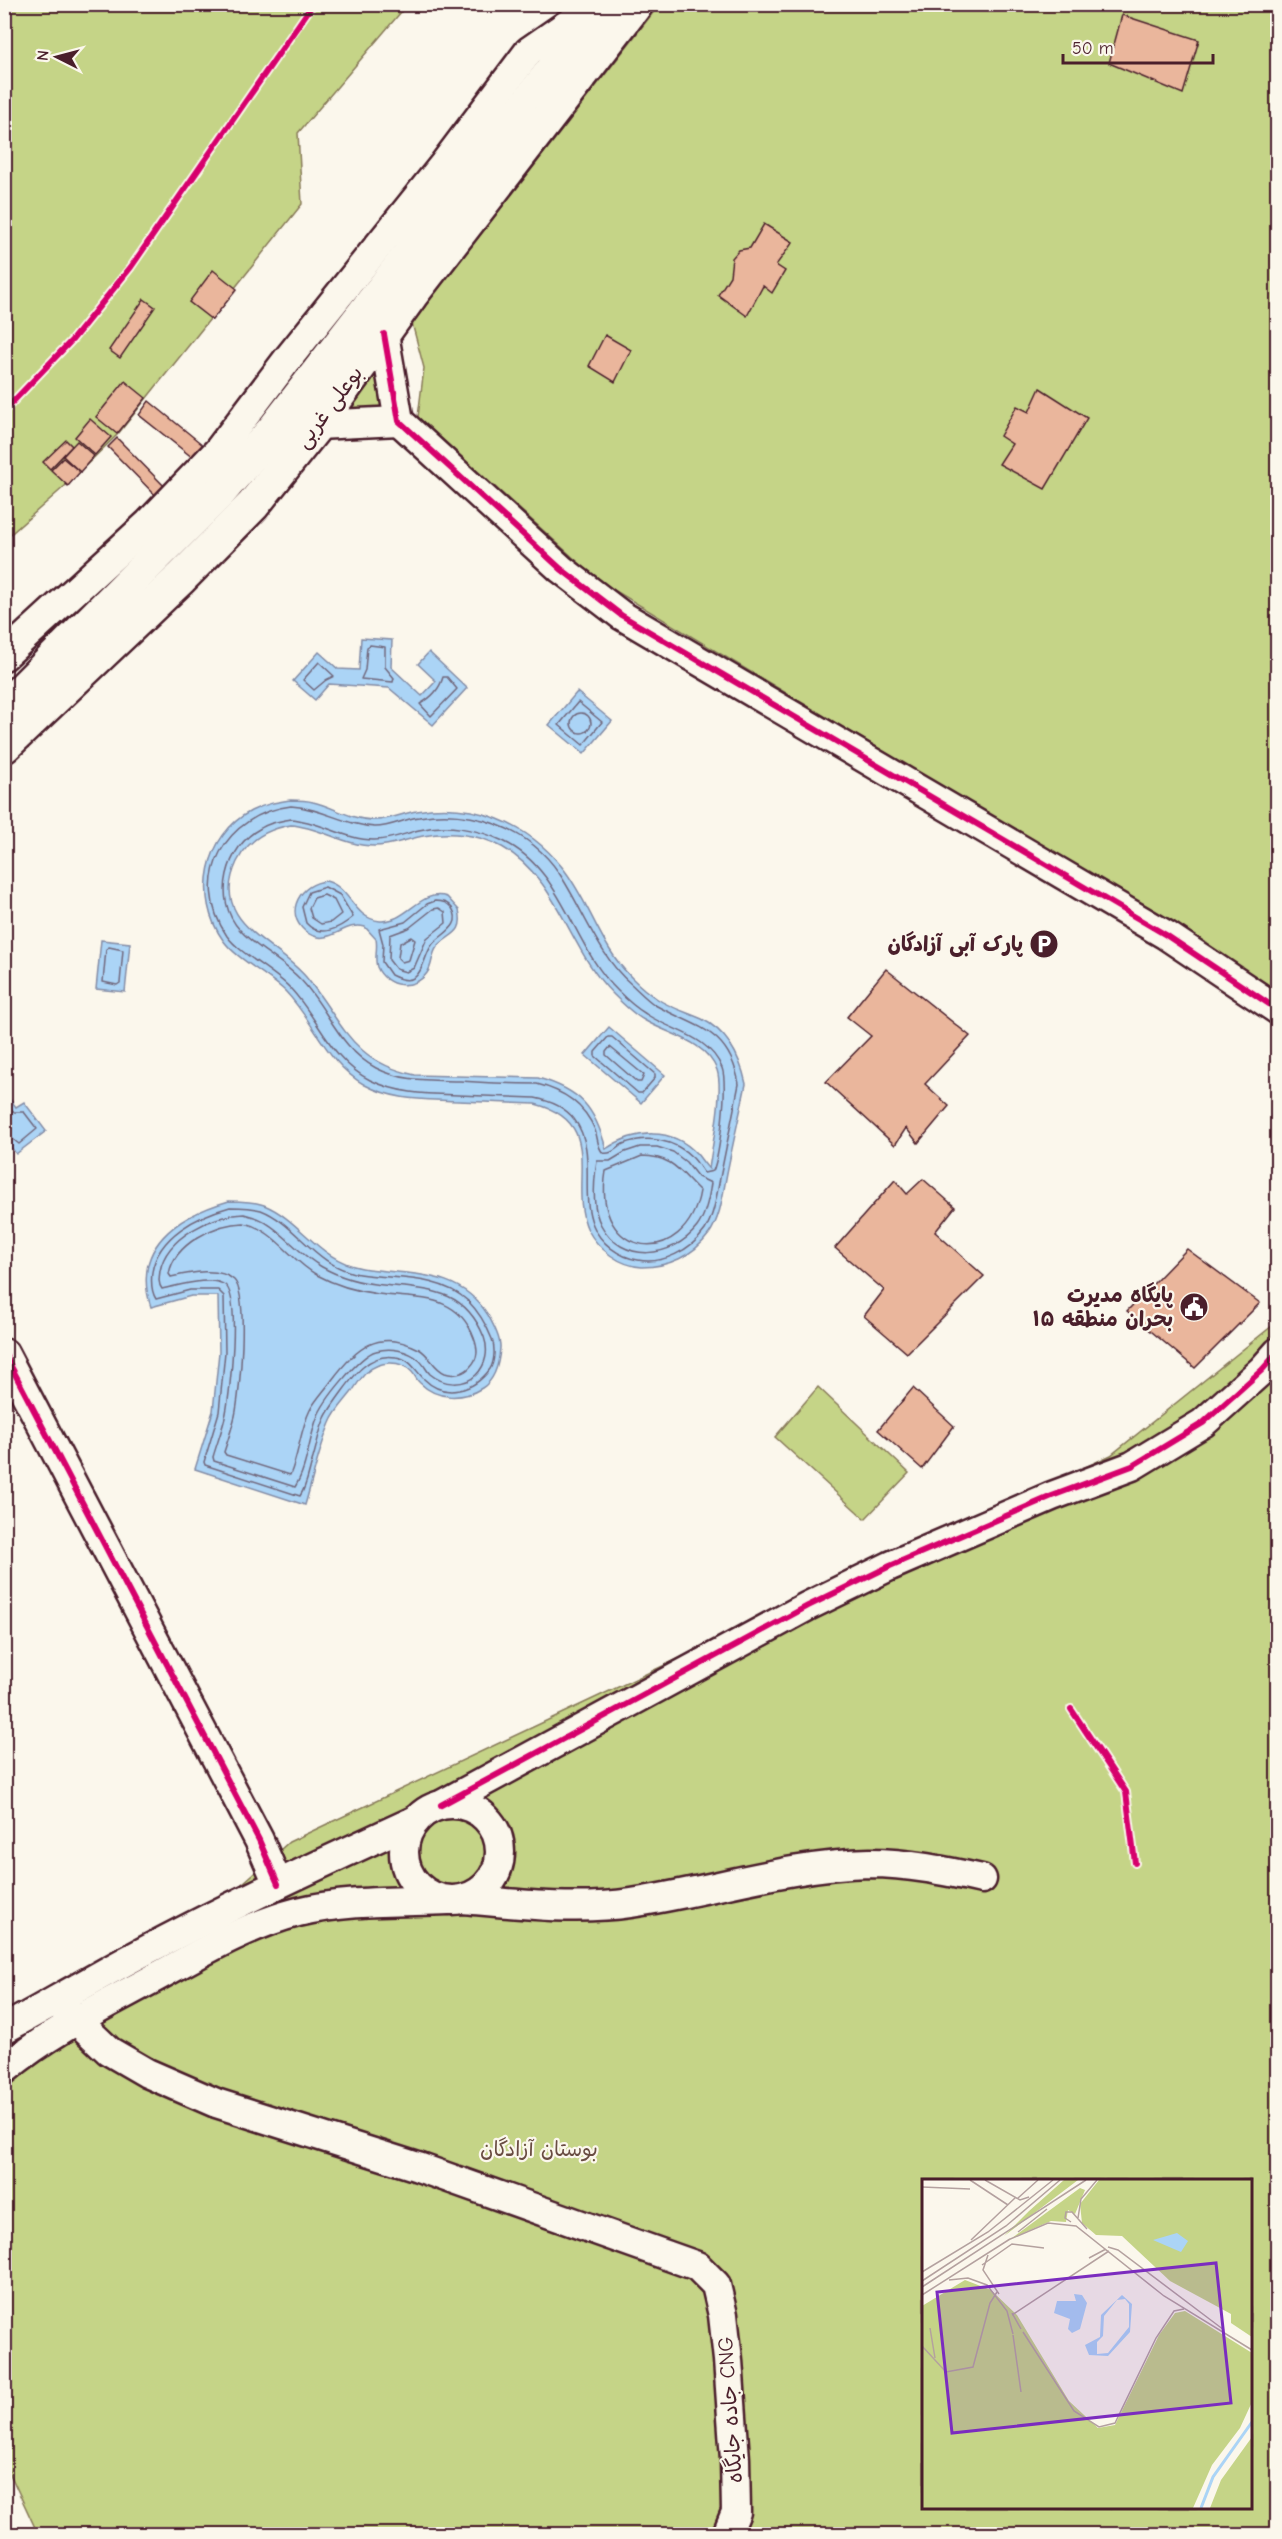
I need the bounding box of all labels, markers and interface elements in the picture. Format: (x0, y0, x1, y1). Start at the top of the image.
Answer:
north arrow (27, 27, 87, 87)
scale bar (1063, 27, 1213, 65)
text: 50 m (1072, 38, 1114, 59)
text: N (34, 49, 53, 62)
street label: بوعلی غربی (290, 361, 369, 454)
parking icon: پارک آبی آزادگان (1028, 928, 1060, 960)
place label: پارک آبی آزادگان (887, 931, 1023, 957)
place label: پایگاه مدیرت بحران منطقه ۱۵ (1033, 1282, 1173, 1332)
public building icon: پایگاه مدیرت بحران منطقه ۱۵ (1178, 1291, 1210, 1323)
park label: بوستان آزادگان (480, 2137, 598, 2162)
inset map (922, 2179, 1252, 2509)
street label: جاده جایگاه CNG (713, 2336, 747, 2484)

